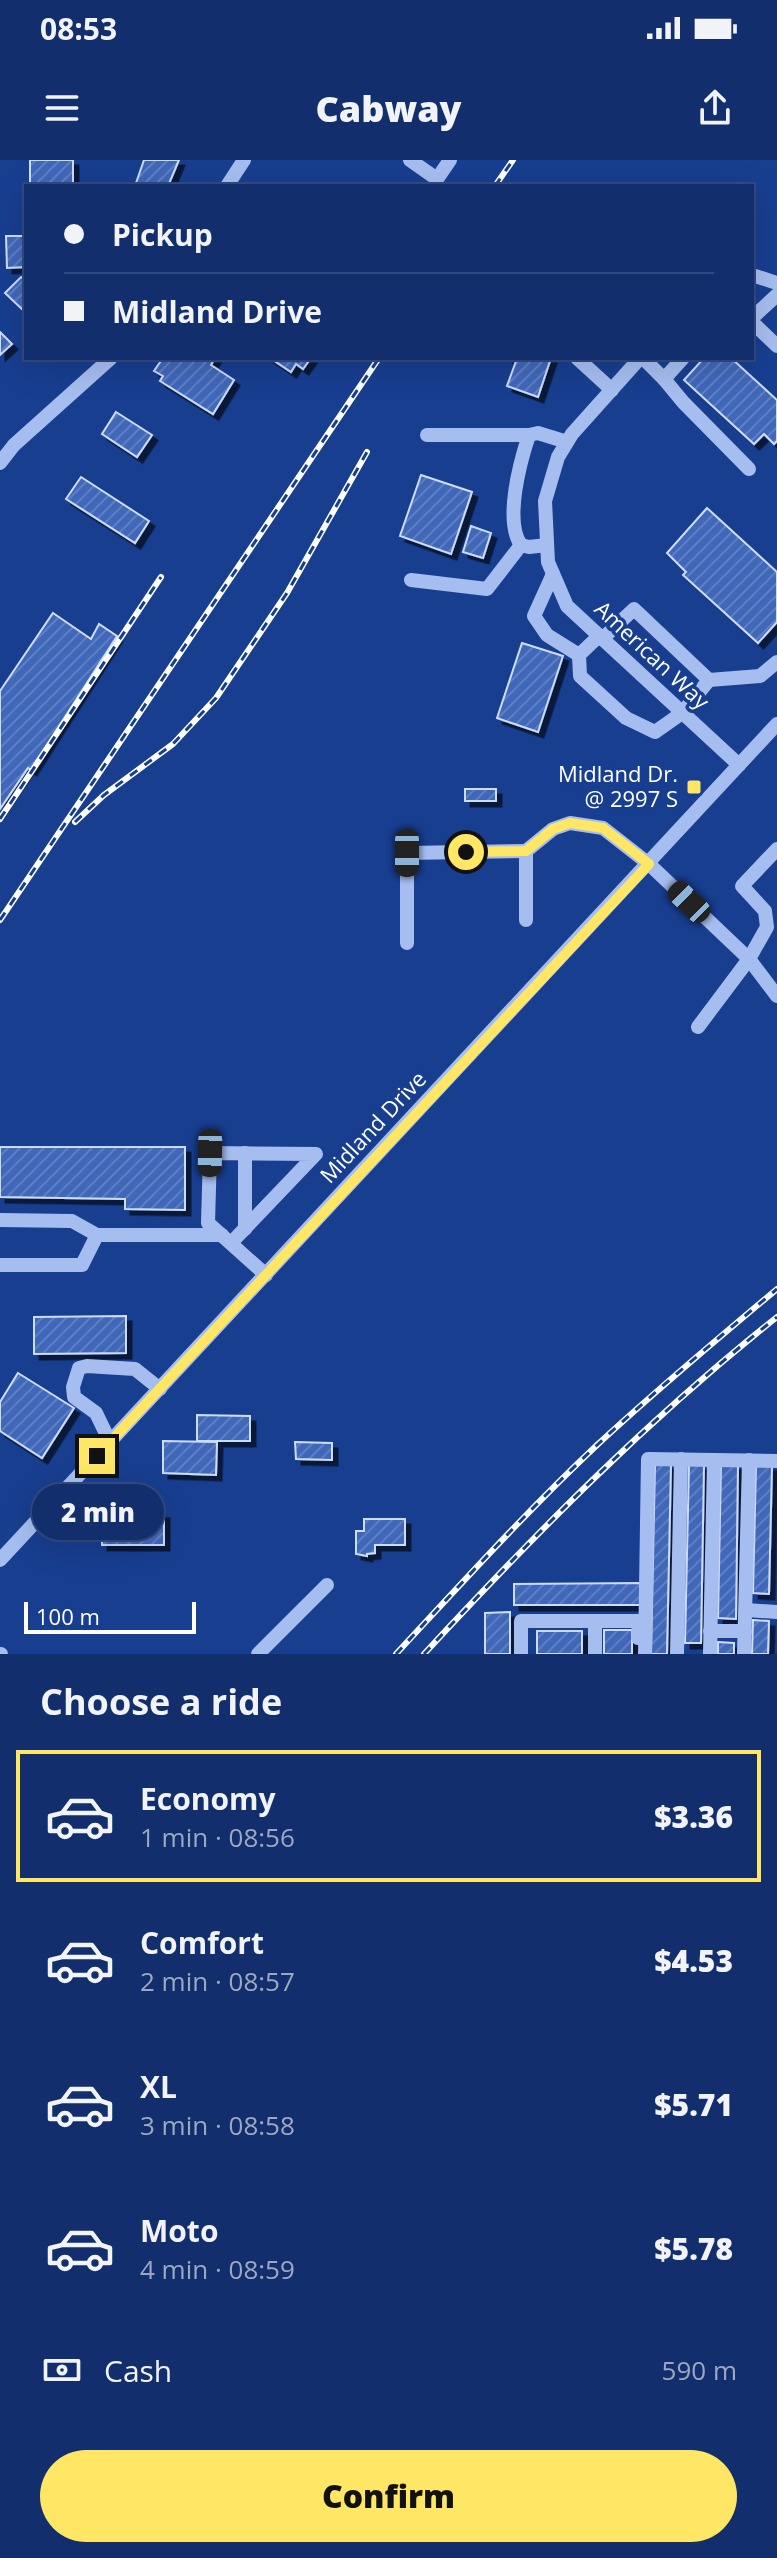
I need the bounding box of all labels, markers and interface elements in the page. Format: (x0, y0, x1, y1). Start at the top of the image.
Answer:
text: 08:53 (40, 8, 117, 49)
text: Cabway (315, 84, 462, 133)
icon: menu (40, 86, 84, 130)
icon: share (693, 86, 737, 130)
text: Pickup (112, 214, 213, 255)
text: Midland Drive (112, 291, 322, 332)
street label: American Way (589, 593, 717, 716)
place label: Midland Dr. @ 2997 S (558, 758, 678, 813)
marker: Midland Dr. @ 2997 S (685, 778, 703, 796)
car (395, 829, 419, 877)
route start (448, 834, 484, 870)
car (663, 877, 715, 927)
street label: Midland Drive (312, 1064, 432, 1189)
car (198, 1129, 222, 1177)
route end (79, 1438, 115, 1474)
callout: 2 min (31, 1484, 163, 1540)
text: 2 min (61, 1494, 135, 1530)
scale bar (24, 1598, 196, 1634)
text: 100 m (36, 1601, 100, 1631)
text: Choose a ride (40, 1677, 282, 1726)
text: Economy (140, 1778, 276, 1819)
icon: car (44, 1780, 116, 1852)
text: $3.36 (654, 1796, 733, 1837)
text: 1 min · 08:56 (140, 1819, 295, 1855)
text: Comfort (140, 1922, 264, 1963)
icon: car (44, 1924, 116, 1996)
text: $4.53 (654, 1940, 733, 1981)
text: 2 min · 08:57 (140, 1963, 295, 1999)
text: XL (140, 2066, 177, 2107)
icon: car (44, 2068, 116, 2140)
text: $5.71 (654, 2084, 733, 2125)
text: 3 min · 08:58 (140, 2107, 295, 2143)
text: Moto (140, 2210, 218, 2251)
icon: car (44, 2212, 116, 2284)
text: $5.78 (654, 2228, 733, 2269)
text: 4 min · 08:59 (140, 2251, 295, 2287)
icon: cash (40, 2348, 84, 2392)
text: Cash (104, 2350, 172, 2391)
text: 590 m (662, 2352, 737, 2388)
button: Confirm (40, 2450, 737, 2542)

